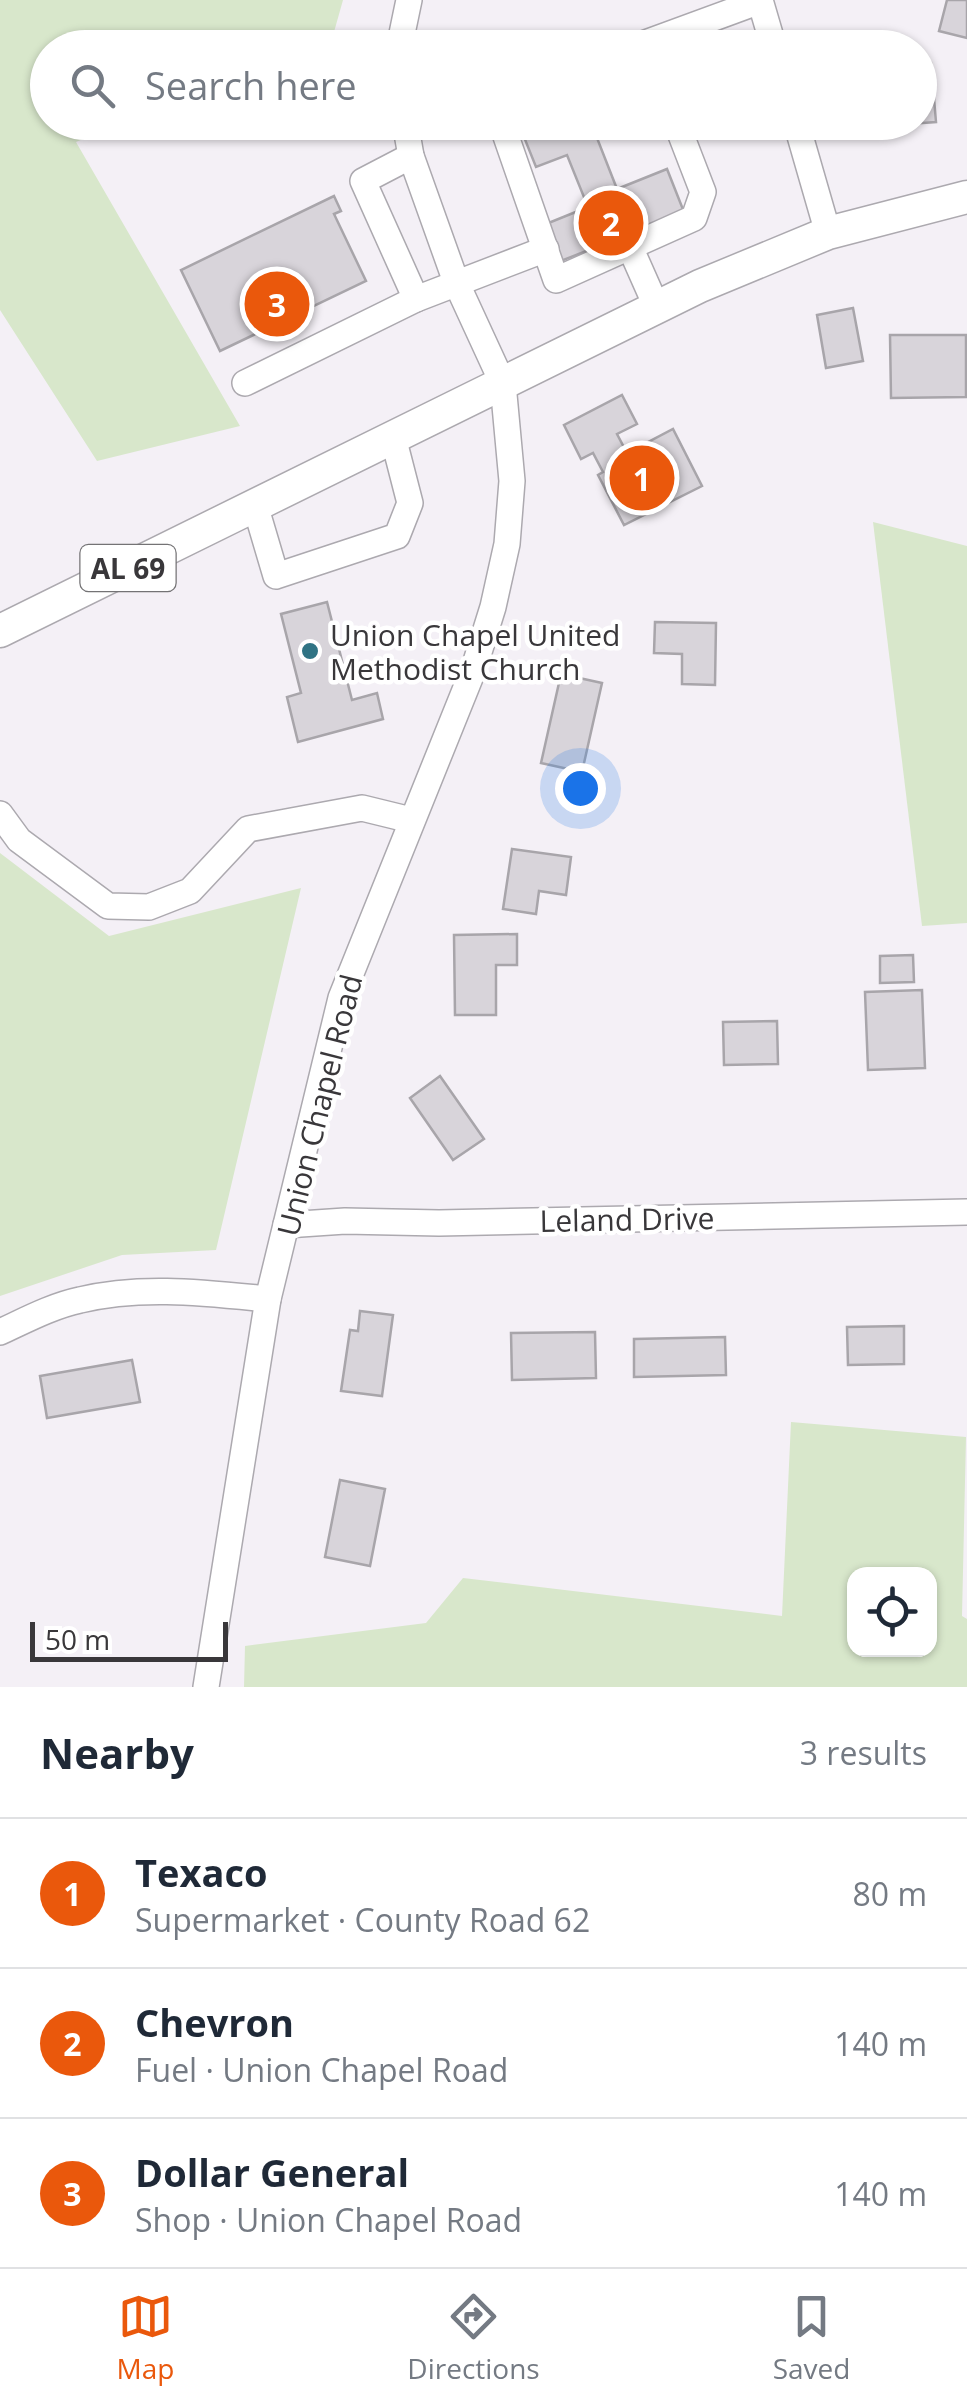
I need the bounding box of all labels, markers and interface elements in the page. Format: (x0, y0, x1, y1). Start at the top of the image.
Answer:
search box (30, 30, 937, 140)
icon: search (65, 58, 120, 113)
text: Search here (145, 59, 357, 111)
pin: 2 (578, 186, 644, 260)
pin: 3 (244, 266, 310, 342)
pin: 1 (610, 440, 674, 516)
road number: AL 69 (80, 545, 176, 591)
place label: Union Chapel United Methodist Church (330, 614, 620, 689)
marker: Union Chapel United Methodist Church (299, 640, 321, 662)
your location (555, 763, 606, 814)
street label: Union Chapel Road (267, 970, 371, 1240)
street label: Leland Drive (539, 1197, 715, 1241)
map controls (847, 1567, 937, 1657)
button: locate (847, 1567, 937, 1657)
scale bar (30, 1617, 228, 1662)
text: 50 m (45, 1620, 110, 1658)
text: Nearby (40, 1724, 194, 1781)
text: 3 results (800, 1731, 927, 1774)
text: Texaco (135, 1846, 267, 1898)
text: 1 (63, 1872, 82, 1915)
text: 80 m (852, 1872, 927, 1915)
text: Supermarket · County Road 62 (135, 1898, 590, 1941)
text: Chevron (135, 1996, 294, 2048)
text: 2 (63, 2022, 82, 2065)
text: 140 m (834, 2022, 927, 2065)
text: Fuel · Union Chapel Road (135, 2048, 508, 2091)
text: Dollar General (135, 2146, 409, 2198)
text: 3 (63, 2172, 82, 2215)
text: 140 m (834, 2172, 927, 2215)
text: Shop · Union Chapel Road (135, 2198, 522, 2241)
tab: Map (116, 2289, 174, 2387)
tab: Directions (407, 2289, 540, 2387)
tab: Saved (773, 2289, 850, 2387)

